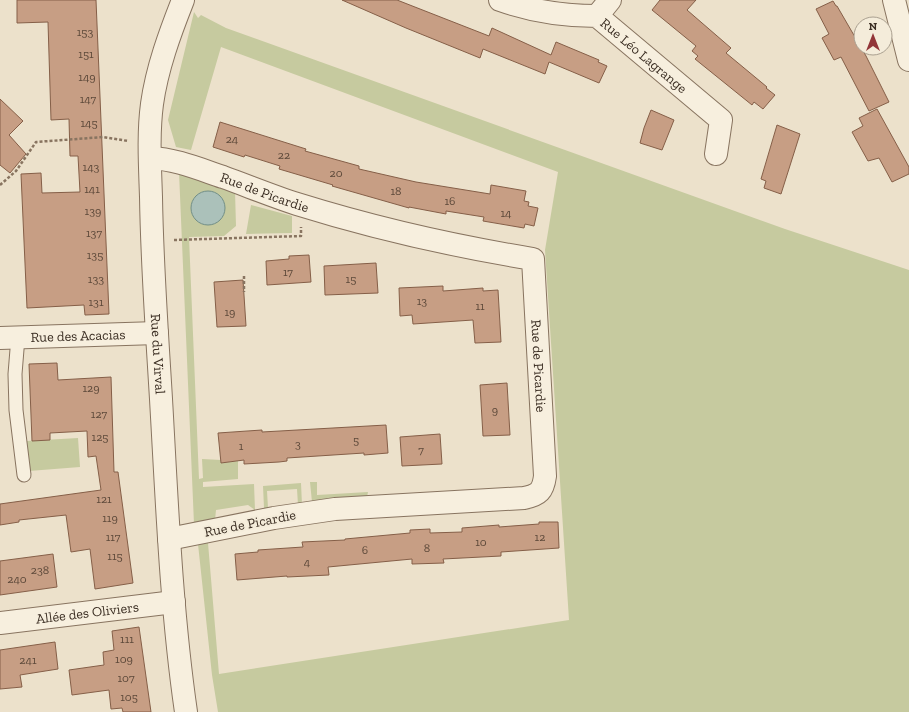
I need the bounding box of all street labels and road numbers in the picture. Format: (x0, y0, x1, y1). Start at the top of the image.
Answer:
street label: Rue Léo Lagrange (597, 15, 691, 97)
street label: Rue de Picardie (218, 169, 311, 216)
street label: Rue du Virval (147, 313, 169, 395)
street label: Rue de Picardie (527, 319, 549, 413)
street label: Rue des Acacias (30, 326, 126, 346)
street label: Rue de Picardie (203, 506, 298, 541)
street label: Allée des Oliviers (35, 598, 140, 628)

